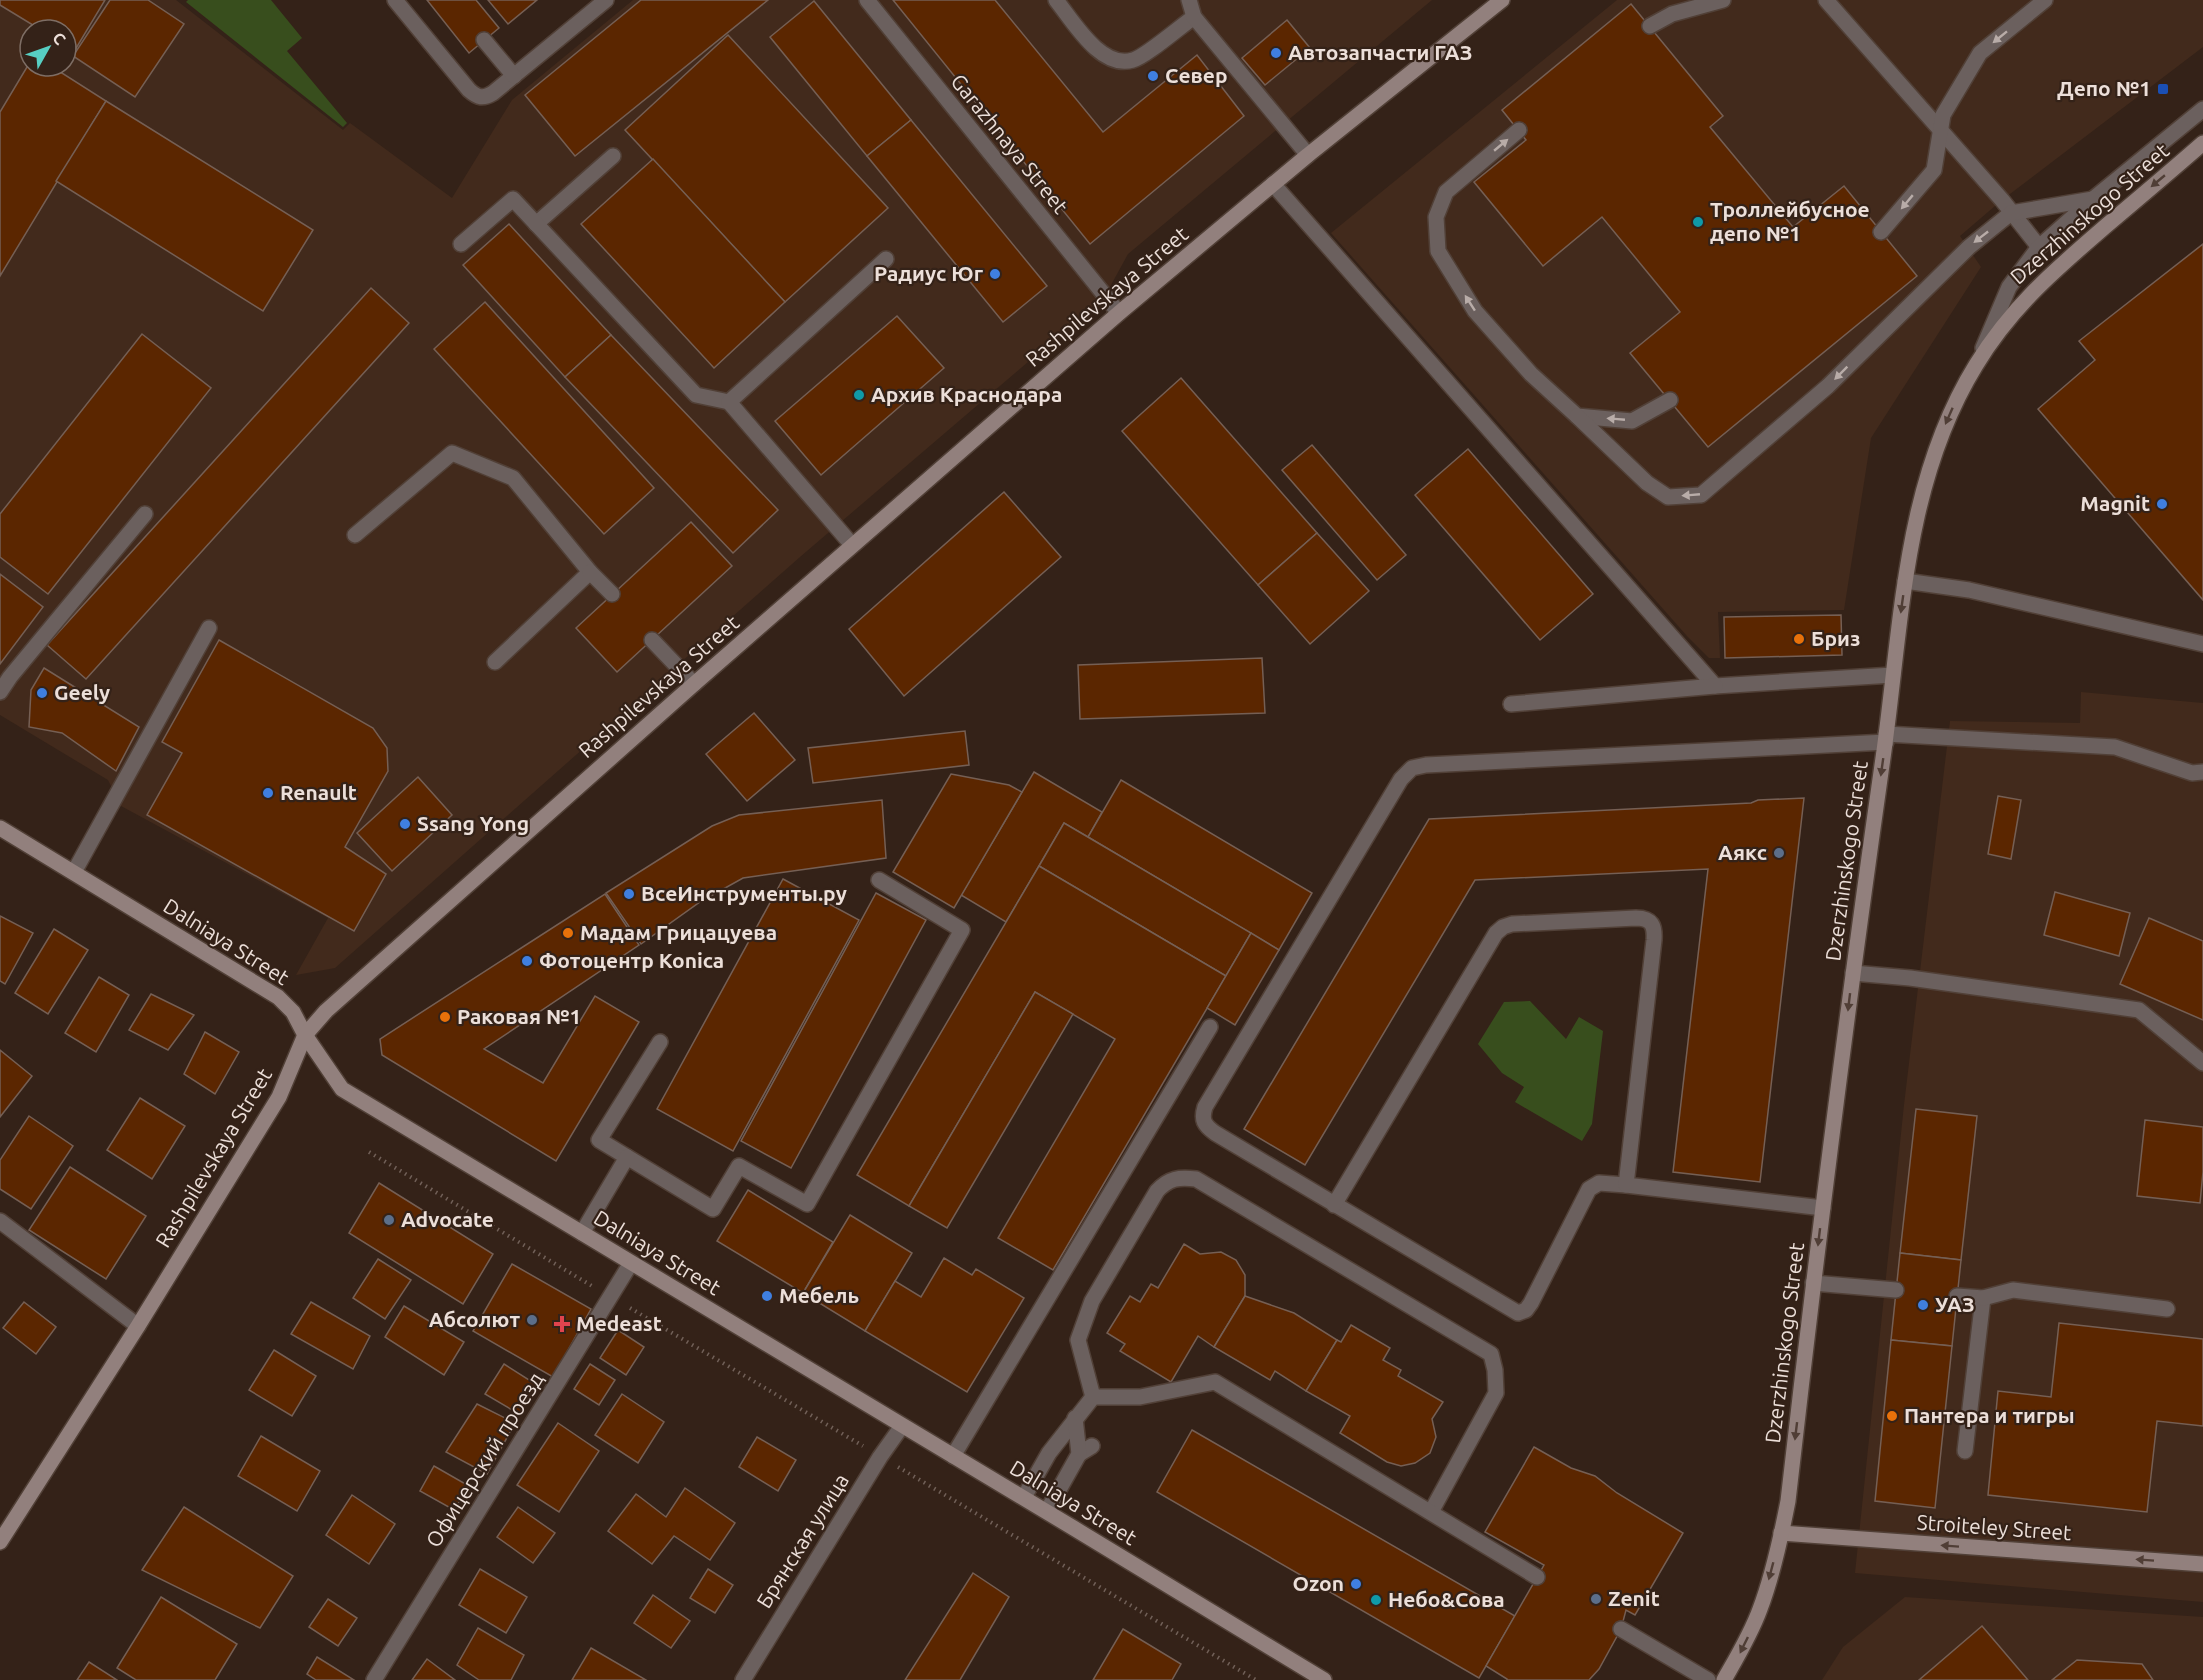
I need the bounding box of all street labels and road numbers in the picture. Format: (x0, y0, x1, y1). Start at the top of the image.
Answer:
street label: Garazhnaya Street (946, 69, 1073, 218)
street label: Dzerzhinskogo Street (2005, 138, 2173, 289)
street label: Rashpilevskaya Street (1020, 221, 1192, 371)
street label: Rashpilevskaya Street (573, 610, 743, 762)
street label: Dzerzhinskogo Street (1820, 759, 1872, 963)
street label: Dalniaya Street (159, 893, 294, 989)
street label: Rashpilevskaya Street (150, 1064, 276, 1251)
street label: Dalniaya Street (590, 1205, 725, 1299)
street label: Dzerzhinskogo Street (1760, 1241, 1808, 1445)
street label: Офицерский проезд (421, 1368, 548, 1551)
street label: Dalniaya Street (1006, 1455, 1141, 1549)
street label: Брянская улица (751, 1469, 853, 1612)
street label: Stroiteley Street (1916, 1510, 2072, 1544)

